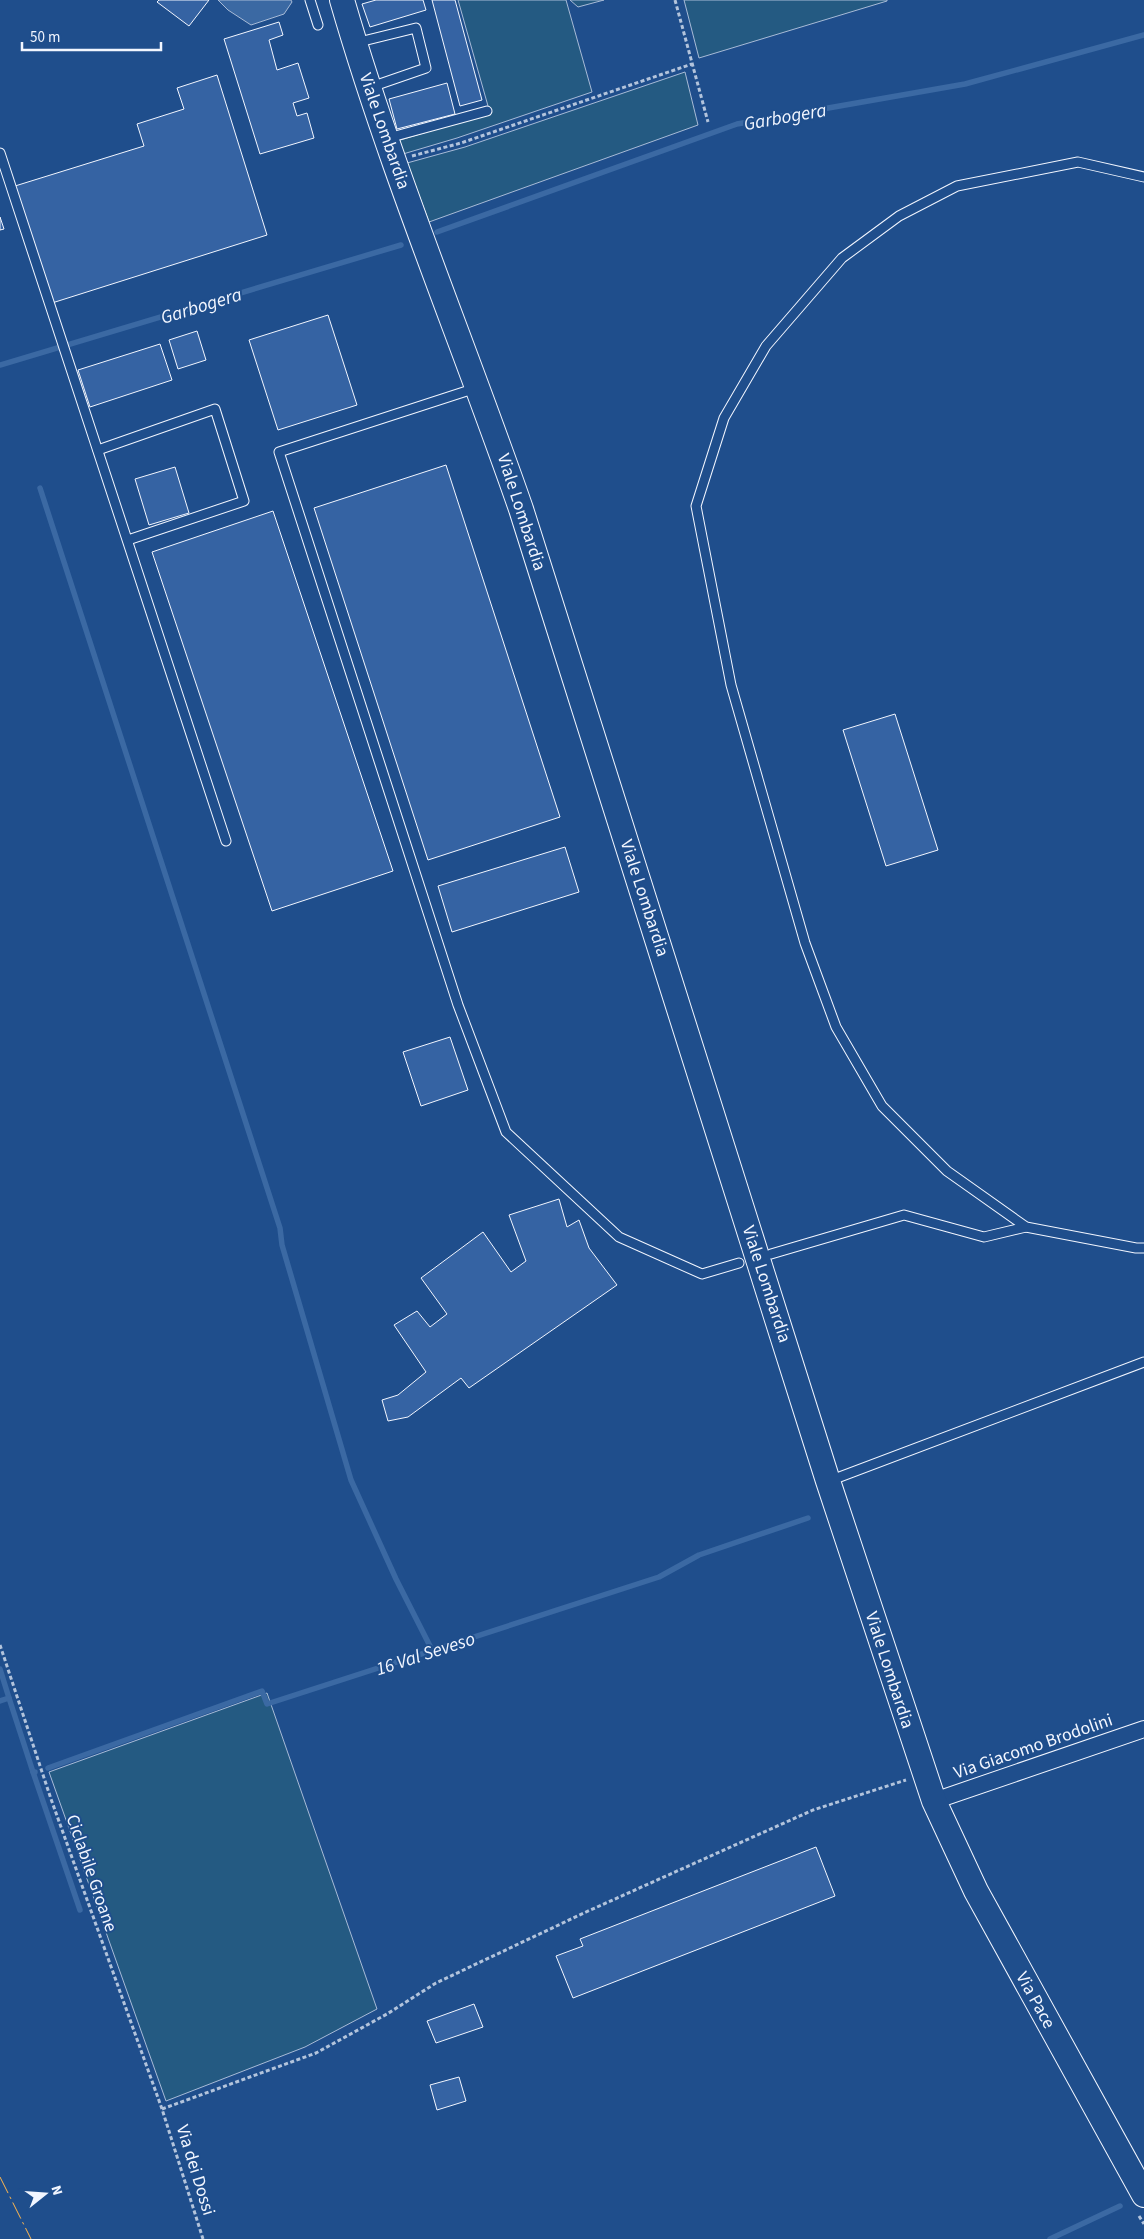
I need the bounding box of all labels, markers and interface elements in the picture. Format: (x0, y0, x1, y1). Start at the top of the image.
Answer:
scale bar (22, 20, 161, 52)
text: 50 m (30, 27, 60, 48)
street label: Viale Lombardia (353, 70, 416, 193)
water label: Garbogera (742, 97, 829, 138)
water label: Garbogera (158, 281, 245, 332)
street label: Viale Lombardia (491, 451, 552, 574)
street label: Viale Lombardia (614, 837, 675, 960)
street label: Viale Lombardia (736, 1223, 797, 1346)
street label: Viale Lombardia (859, 1609, 920, 1732)
water label: 16 Val Seveso (372, 1626, 479, 1683)
street label: Via Giacomo Brodolini (950, 1708, 1116, 1785)
street label: Ciclabile Groane (60, 1811, 123, 1935)
street label: Via Pace (1010, 1967, 1061, 2033)
street label: Via dei Dossi (170, 2122, 221, 2219)
north arrow (20, 2169, 70, 2219)
text: N (46, 2183, 67, 2198)

